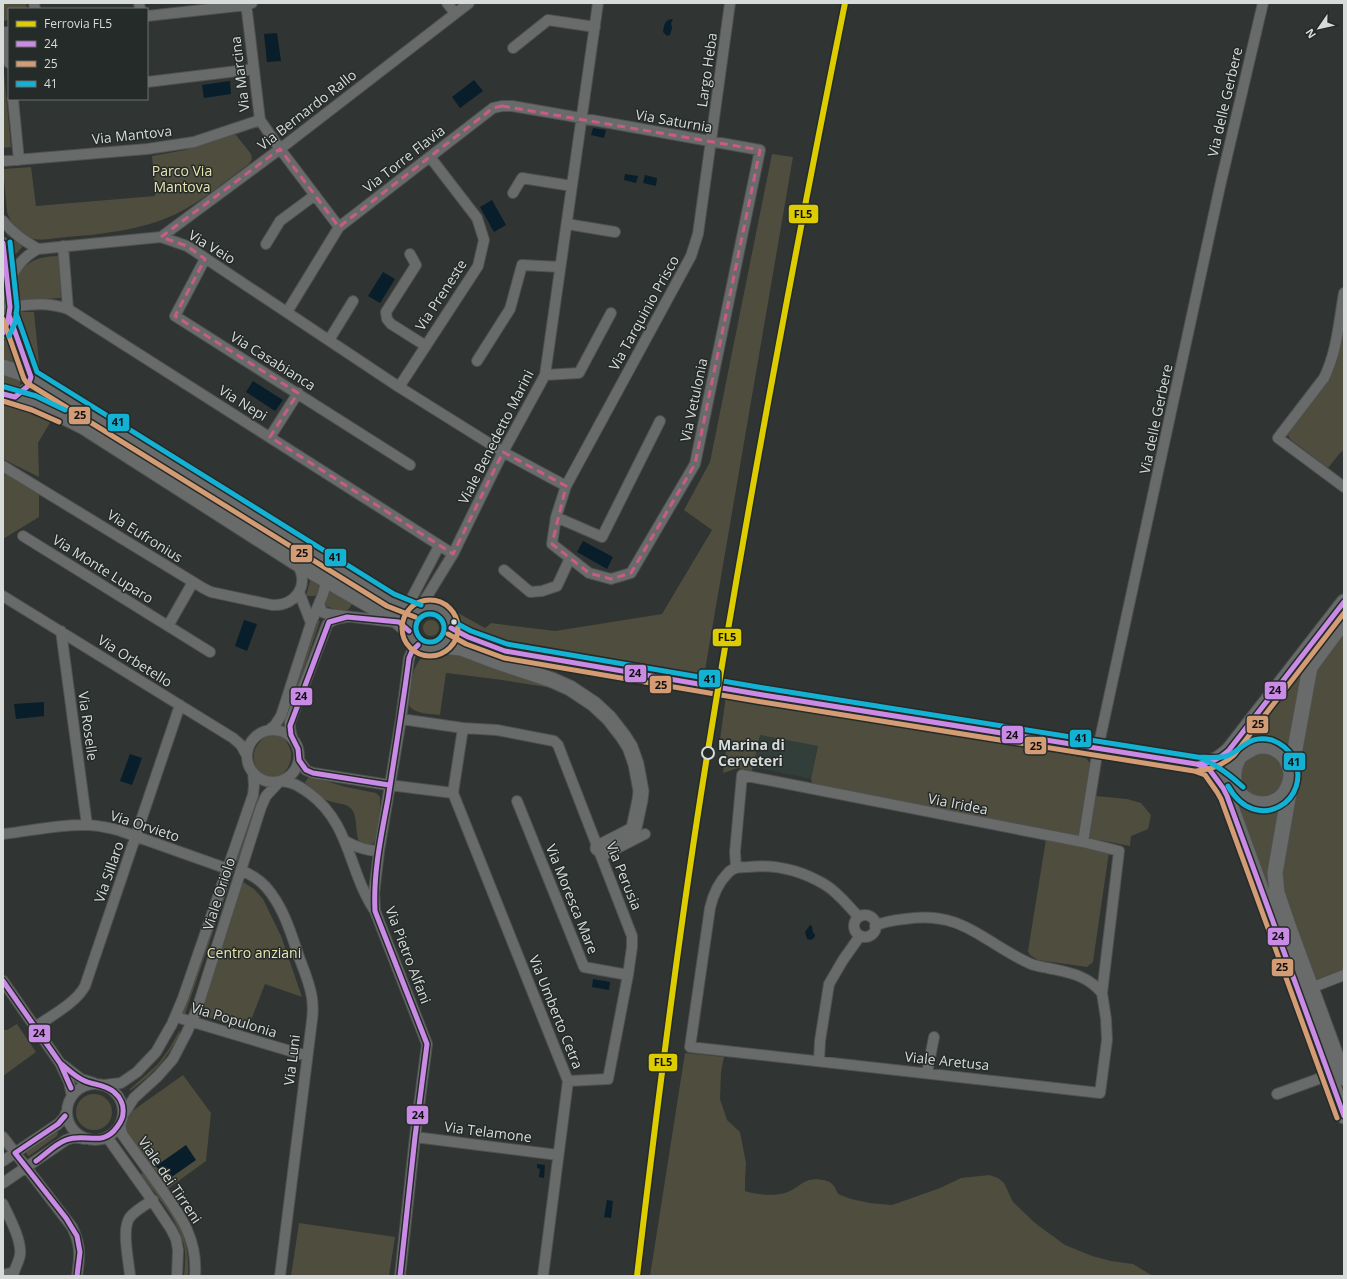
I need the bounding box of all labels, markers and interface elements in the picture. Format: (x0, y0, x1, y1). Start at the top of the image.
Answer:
legend (8, 8, 148, 100)
north arrow (1299, 8, 1339, 48)
text: Ferrovia FL5 (44, 15, 112, 32)
text: N (1302, 26, 1319, 42)
street label: Largo Heba (692, 31, 721, 108)
text: 24 (44, 35, 58, 52)
street label: Via Marcina (225, 35, 254, 113)
street label: Via delle Gerbere (1203, 45, 1246, 159)
text: 25 (44, 55, 58, 72)
street label: Via Bernardo Rallo (253, 65, 360, 154)
text: 41 (44, 75, 58, 92)
street label: Via Saturnia (634, 104, 714, 137)
street label: Via Mantova (91, 121, 173, 148)
street label: Via Torre Flavia (359, 121, 449, 197)
park label: Parco Via Mantova (152, 161, 212, 196)
line badge: FL5 (788, 204, 819, 224)
text: FL5 (794, 206, 812, 221)
street label: Via Veio (185, 225, 239, 268)
street label: Via Tarquinio Prisco (604, 252, 683, 374)
street label: Via Preneste (410, 255, 471, 334)
street label: Via Casabianca (227, 327, 320, 394)
street label: Via Vetulonia (675, 356, 712, 443)
street label: Via delle Gerbere (1135, 362, 1176, 476)
street label: Viale Benedetto Marini (453, 366, 538, 507)
street label: Via Nepi (215, 380, 271, 425)
line badge: 25 (68, 406, 91, 425)
text: 25 (74, 407, 86, 422)
line badge: 41 (107, 413, 130, 432)
text: 41 (112, 414, 124, 429)
street label: Via Eufronius (104, 505, 187, 567)
street label: Via Monte Luparo (49, 530, 157, 607)
line badge: 25 (290, 544, 313, 563)
text: 25 (296, 545, 308, 560)
line badge: 41 (324, 548, 347, 567)
text: 41 (329, 549, 341, 564)
unlabelled marker (449, 617, 459, 627)
line badge: FL5 (712, 628, 742, 647)
text: FL5 (718, 629, 736, 644)
street label: Via Orbetello (94, 630, 176, 691)
line badge: 24 (624, 664, 647, 683)
text: 24 (629, 665, 642, 680)
line badge: 41 (698, 669, 721, 688)
text: 41 (704, 671, 716, 686)
line badge: 25 (649, 675, 672, 694)
text: 25 (655, 677, 667, 692)
line badge: 24 (1264, 681, 1287, 700)
text: 24 (1269, 682, 1282, 697)
line badge: 24 (290, 687, 313, 706)
text: 24 (295, 688, 308, 703)
street label: Via Roselle (74, 690, 103, 762)
line badge: 25 (1246, 715, 1269, 734)
text: 25 (1252, 716, 1264, 731)
line badge: 24 (1001, 725, 1024, 744)
text: 24 (1006, 727, 1019, 742)
line badge: 41 (1069, 729, 1092, 748)
text: 41 (1075, 730, 1087, 745)
place label: Marina di Cerveteri (718, 735, 785, 770)
line badge: 25 (1024, 736, 1047, 755)
text: 25 (1030, 738, 1042, 753)
marker: Marina di Cerveteri (701, 746, 715, 760)
line badge: 41 (1283, 752, 1306, 771)
text: 41 (1288, 754, 1300, 769)
street label: Via Iridea (927, 788, 990, 819)
street label: Via Orvieto (108, 805, 182, 846)
street label: Via Sillaro (89, 839, 128, 905)
street label: Via Perusia (602, 839, 647, 913)
street label: Via Moresca Mare (542, 841, 603, 957)
street label: Viale Oriolo (198, 855, 239, 933)
street label: Via Pietro Alfani (381, 903, 436, 1006)
line badge: 24 (1267, 927, 1290, 946)
text: 24 (1272, 928, 1285, 943)
park label: Centro anziani (207, 943, 301, 962)
street label: Via Umberto Cetra (525, 952, 588, 1071)
line badge: 25 (1271, 958, 1294, 977)
text: 25 (1276, 959, 1288, 974)
street label: Via Populonia (189, 997, 280, 1042)
line badge: 24 (28, 1024, 51, 1043)
text: 24 (33, 1025, 46, 1040)
street label: Via Luni (279, 1033, 304, 1087)
street label: Viale Aretusa (904, 1047, 990, 1074)
line badge: FL5 (648, 1053, 678, 1072)
text: FL5 (654, 1054, 672, 1069)
line badge: 24 (406, 1105, 429, 1125)
text: 24 (412, 1107, 425, 1122)
street label: Via Telamone (443, 1117, 533, 1146)
street label: Viale dei Tirreni (134, 1133, 207, 1227)

